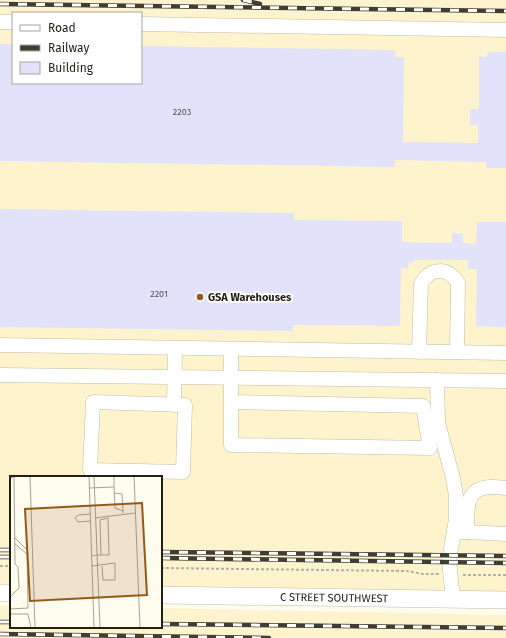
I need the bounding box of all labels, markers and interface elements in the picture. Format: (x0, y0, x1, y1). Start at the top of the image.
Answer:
legend (12, 12, 142, 84)
text: Road (48, 21, 76, 35)
text: Railway (48, 41, 89, 55)
text: Building (48, 61, 94, 75)
house number: 2203 (173, 107, 191, 117)
house number: 2201 (150, 289, 168, 299)
place label: GSA Warehouses (208, 291, 292, 304)
marker: GSA Warehouses (195, 292, 205, 302)
inset map (10, 476, 162, 628)
street label: C STREET SOUTHWEST (280, 591, 388, 605)

